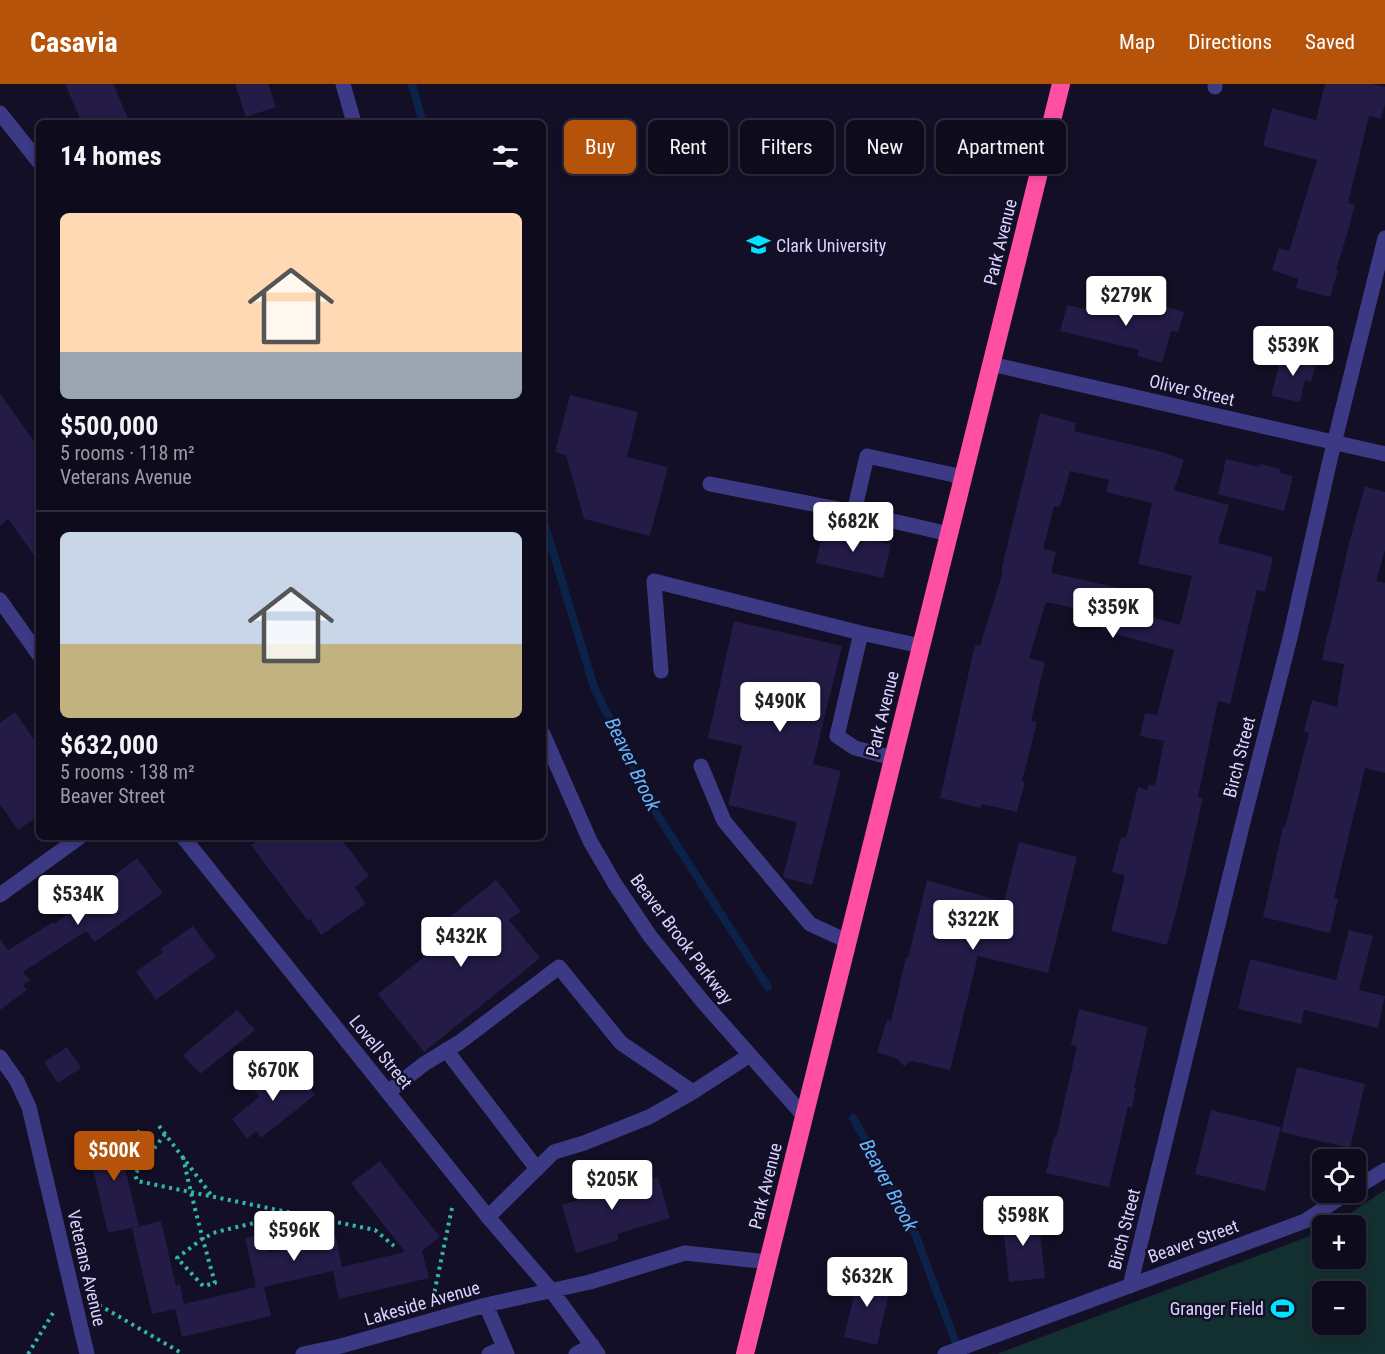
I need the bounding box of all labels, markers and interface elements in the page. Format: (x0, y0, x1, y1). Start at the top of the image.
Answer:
text: Casavia (30, 26, 118, 59)
text: Map (1119, 30, 1155, 54)
text: Directions (1188, 30, 1272, 54)
text: Saved (1305, 30, 1355, 54)
chip: Buy (564, 120, 636, 174)
chip: Rent (648, 120, 728, 174)
chip: Filters (740, 120, 834, 174)
chip: New (846, 120, 924, 174)
chip: Apartment (936, 120, 1066, 174)
icon: filters (489, 140, 522, 173)
text: 14 homes (60, 141, 162, 171)
street label: Park Avenue (979, 197, 1021, 287)
school or university icon: Clark University (745, 232, 771, 258)
place label: Clark University (776, 235, 887, 256)
icon: home (237, 252, 345, 360)
pin: $279K (1084, 276, 1168, 327)
text: $279K (1100, 283, 1152, 307)
pin: $539K (1251, 326, 1335, 377)
text: $539K (1267, 333, 1319, 357)
street label: Oliver Street (1147, 370, 1237, 410)
text: $500,000 (60, 411, 158, 441)
text: 5 rooms · 118 m² (60, 441, 195, 465)
text: Veterans Avenue (60, 465, 192, 489)
pin: $682K (811, 502, 895, 553)
text: $682K (827, 509, 879, 533)
icon: home (237, 571, 345, 679)
pin: $359K (1071, 588, 1155, 639)
text: $359K (1087, 595, 1139, 619)
street label: Park Avenue (861, 669, 903, 759)
pin: $490K (738, 682, 822, 733)
text: $490K (754, 689, 806, 713)
water label: Beaver Brook (600, 713, 666, 816)
street label: Birch Street (1219, 714, 1259, 800)
text: $632,000 (60, 730, 158, 760)
text: 5 rooms · 138 m² (60, 760, 195, 784)
text: Beaver Street (60, 784, 165, 808)
street label: Beaver Brook Parkway (626, 870, 738, 1009)
pin: $534K (36, 875, 120, 926)
text: $534K (52, 882, 104, 906)
pin: $322K (931, 900, 1015, 951)
text: $322K (947, 907, 999, 931)
pin: $432K (419, 917, 503, 968)
text: $432K (435, 924, 487, 948)
street label: Lovell Street (345, 1011, 417, 1093)
pin: $670K (231, 1051, 315, 1102)
text: $670K (247, 1058, 299, 1082)
pin: $500K (72, 1131, 156, 1182)
water label: Beaver Brook (855, 1135, 924, 1236)
text: $500K (88, 1138, 140, 1162)
street label: Park Avenue (744, 1141, 786, 1231)
map controls (1312, 1149, 1366, 1335)
button: locate (1312, 1149, 1366, 1203)
pin: $205K (570, 1160, 654, 1211)
text: $205K (586, 1167, 638, 1191)
street label: Birch Street (1104, 1186, 1144, 1272)
pin: $598K (981, 1196, 1065, 1247)
text: $598K (997, 1203, 1049, 1227)
street label: Veterans Avenue (63, 1208, 111, 1328)
pin: $596K (252, 1211, 336, 1262)
street label: Beaver Street (1145, 1215, 1241, 1267)
button: + (1312, 1215, 1366, 1269)
text: $596K (268, 1218, 320, 1242)
pin: $632K (825, 1257, 909, 1308)
text: $632K (841, 1264, 893, 1288)
street label: Lakeside Avenue (362, 1276, 482, 1330)
button: − (1312, 1281, 1366, 1335)
sports icon: Granger Field (1269, 1295, 1295, 1321)
place label: Granger Field (1170, 1298, 1264, 1319)

